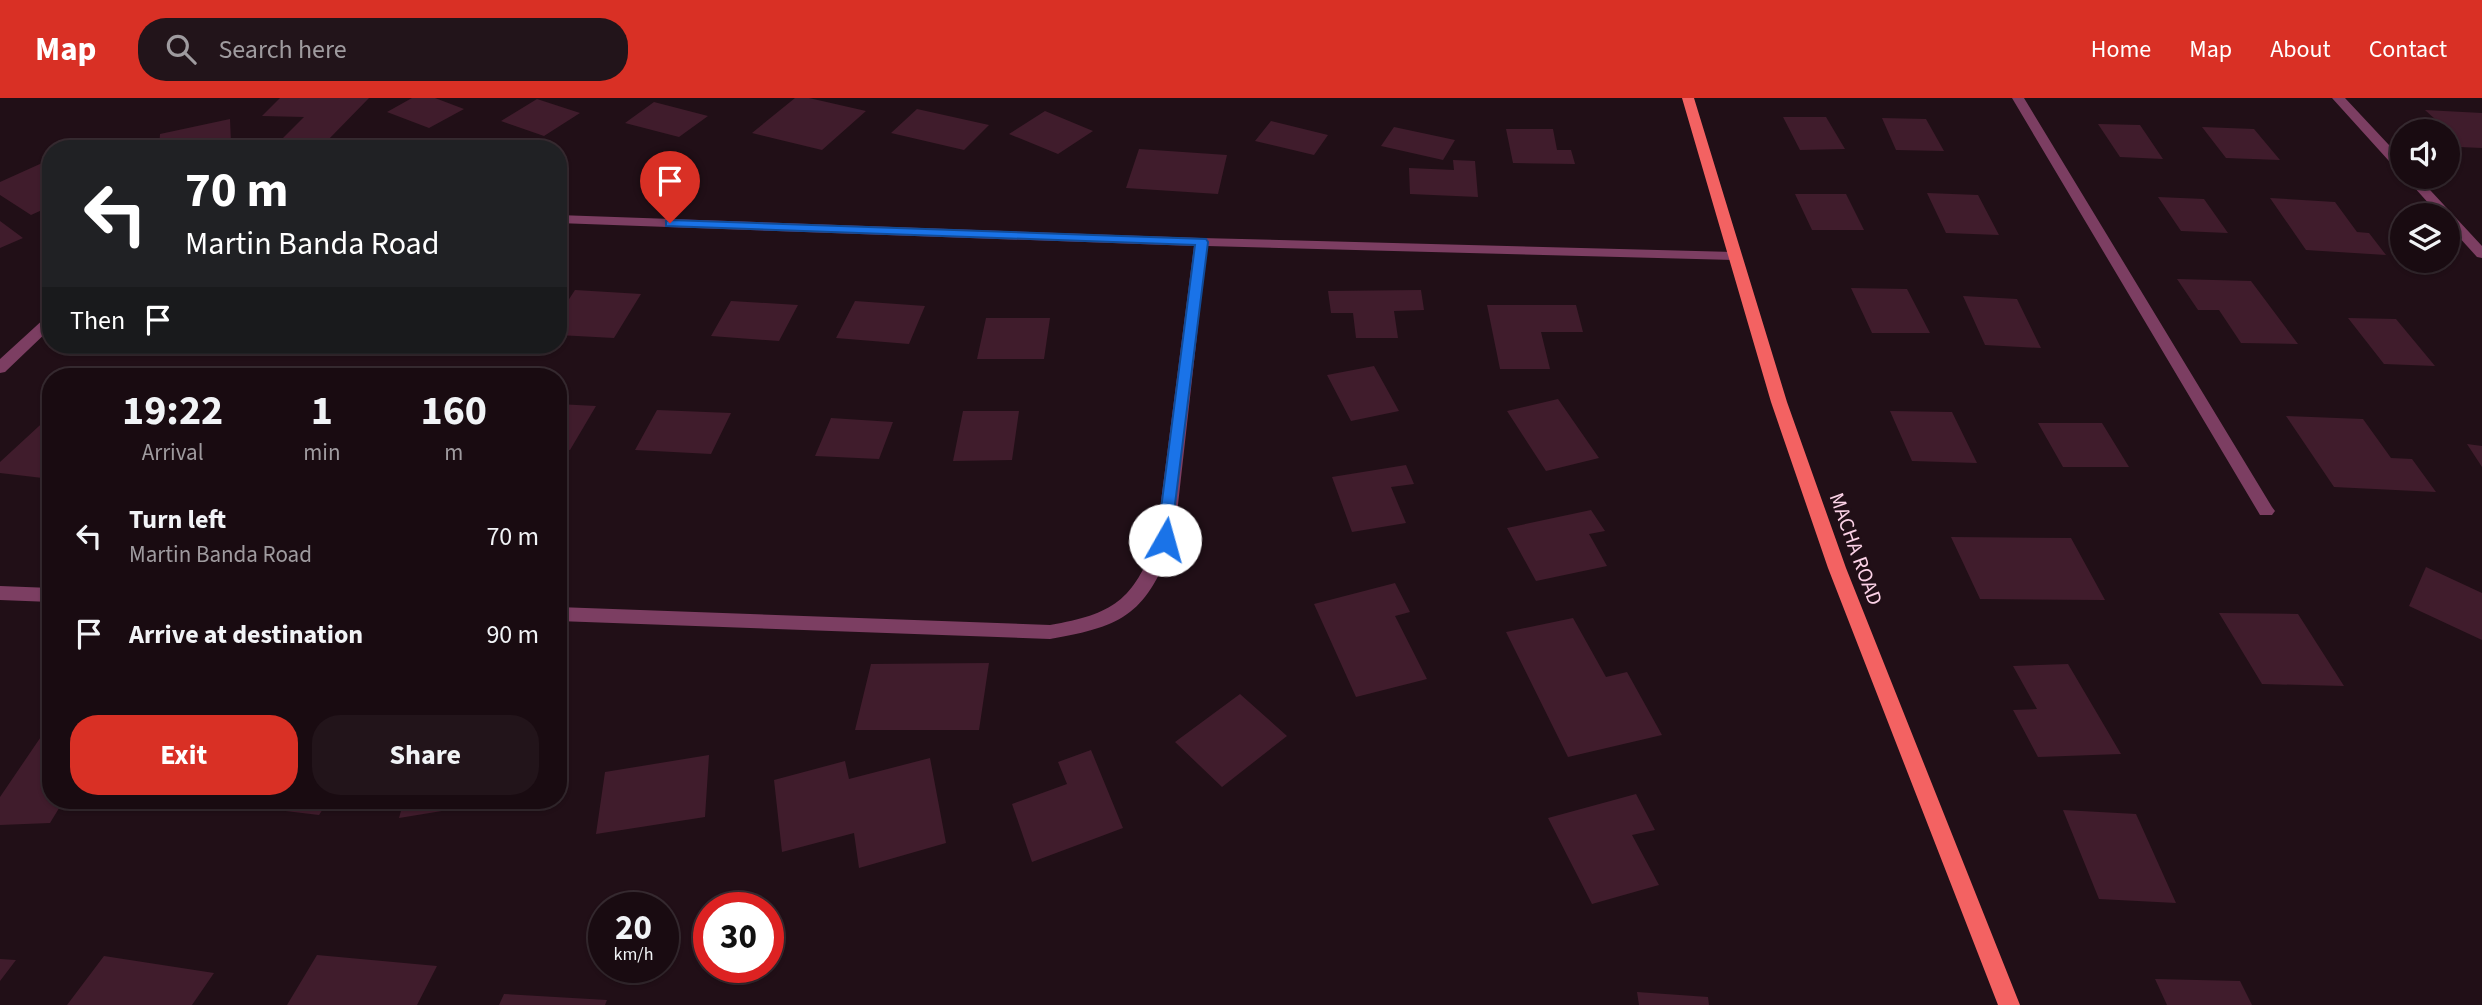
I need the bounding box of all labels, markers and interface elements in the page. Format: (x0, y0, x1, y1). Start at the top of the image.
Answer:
search box (138, 18, 628, 81)
text: Map (35, 26, 96, 73)
icon: search (162, 30, 200, 68)
text: Search here (218, 31, 347, 68)
text: Home (2091, 32, 2151, 67)
text: Map (2189, 32, 2232, 67)
text: About (2270, 32, 2331, 67)
text: Contact (2369, 32, 2447, 67)
map controls (2390, 119, 2460, 273)
button: sound (2390, 119, 2460, 189)
pin (640, 151, 700, 223)
text: 70 m (185, 156, 289, 226)
icon: arrive (651, 162, 689, 200)
icon: left (70, 168, 161, 259)
button: layers (2390, 203, 2460, 273)
text: Martin Banda Road (185, 221, 440, 267)
icon: arrive (139, 301, 177, 339)
text: Then (70, 302, 125, 339)
text: 19:22 (122, 381, 223, 441)
text: 1 (311, 381, 333, 441)
text: 160 (420, 381, 487, 441)
text: Arrival (142, 436, 204, 469)
text: min (303, 436, 341, 469)
text: m (444, 436, 463, 469)
street label: MACHA ROAD (1822, 489, 1890, 609)
text: Turn left (129, 501, 226, 538)
position arrow (1128, 503, 1202, 577)
icon: left (70, 517, 108, 555)
text: 70 m (486, 518, 539, 555)
text: Martin Banda Road (129, 538, 312, 571)
icon: arrive (70, 615, 108, 653)
text: Arrive at destination (129, 616, 363, 653)
text: 90 m (486, 616, 539, 653)
button: Exit (70, 715, 298, 795)
button: Share (312, 715, 539, 795)
speed limit sign: 30 (693, 892, 784, 983)
text: 20 (615, 903, 652, 953)
text: km/h (614, 942, 653, 967)

